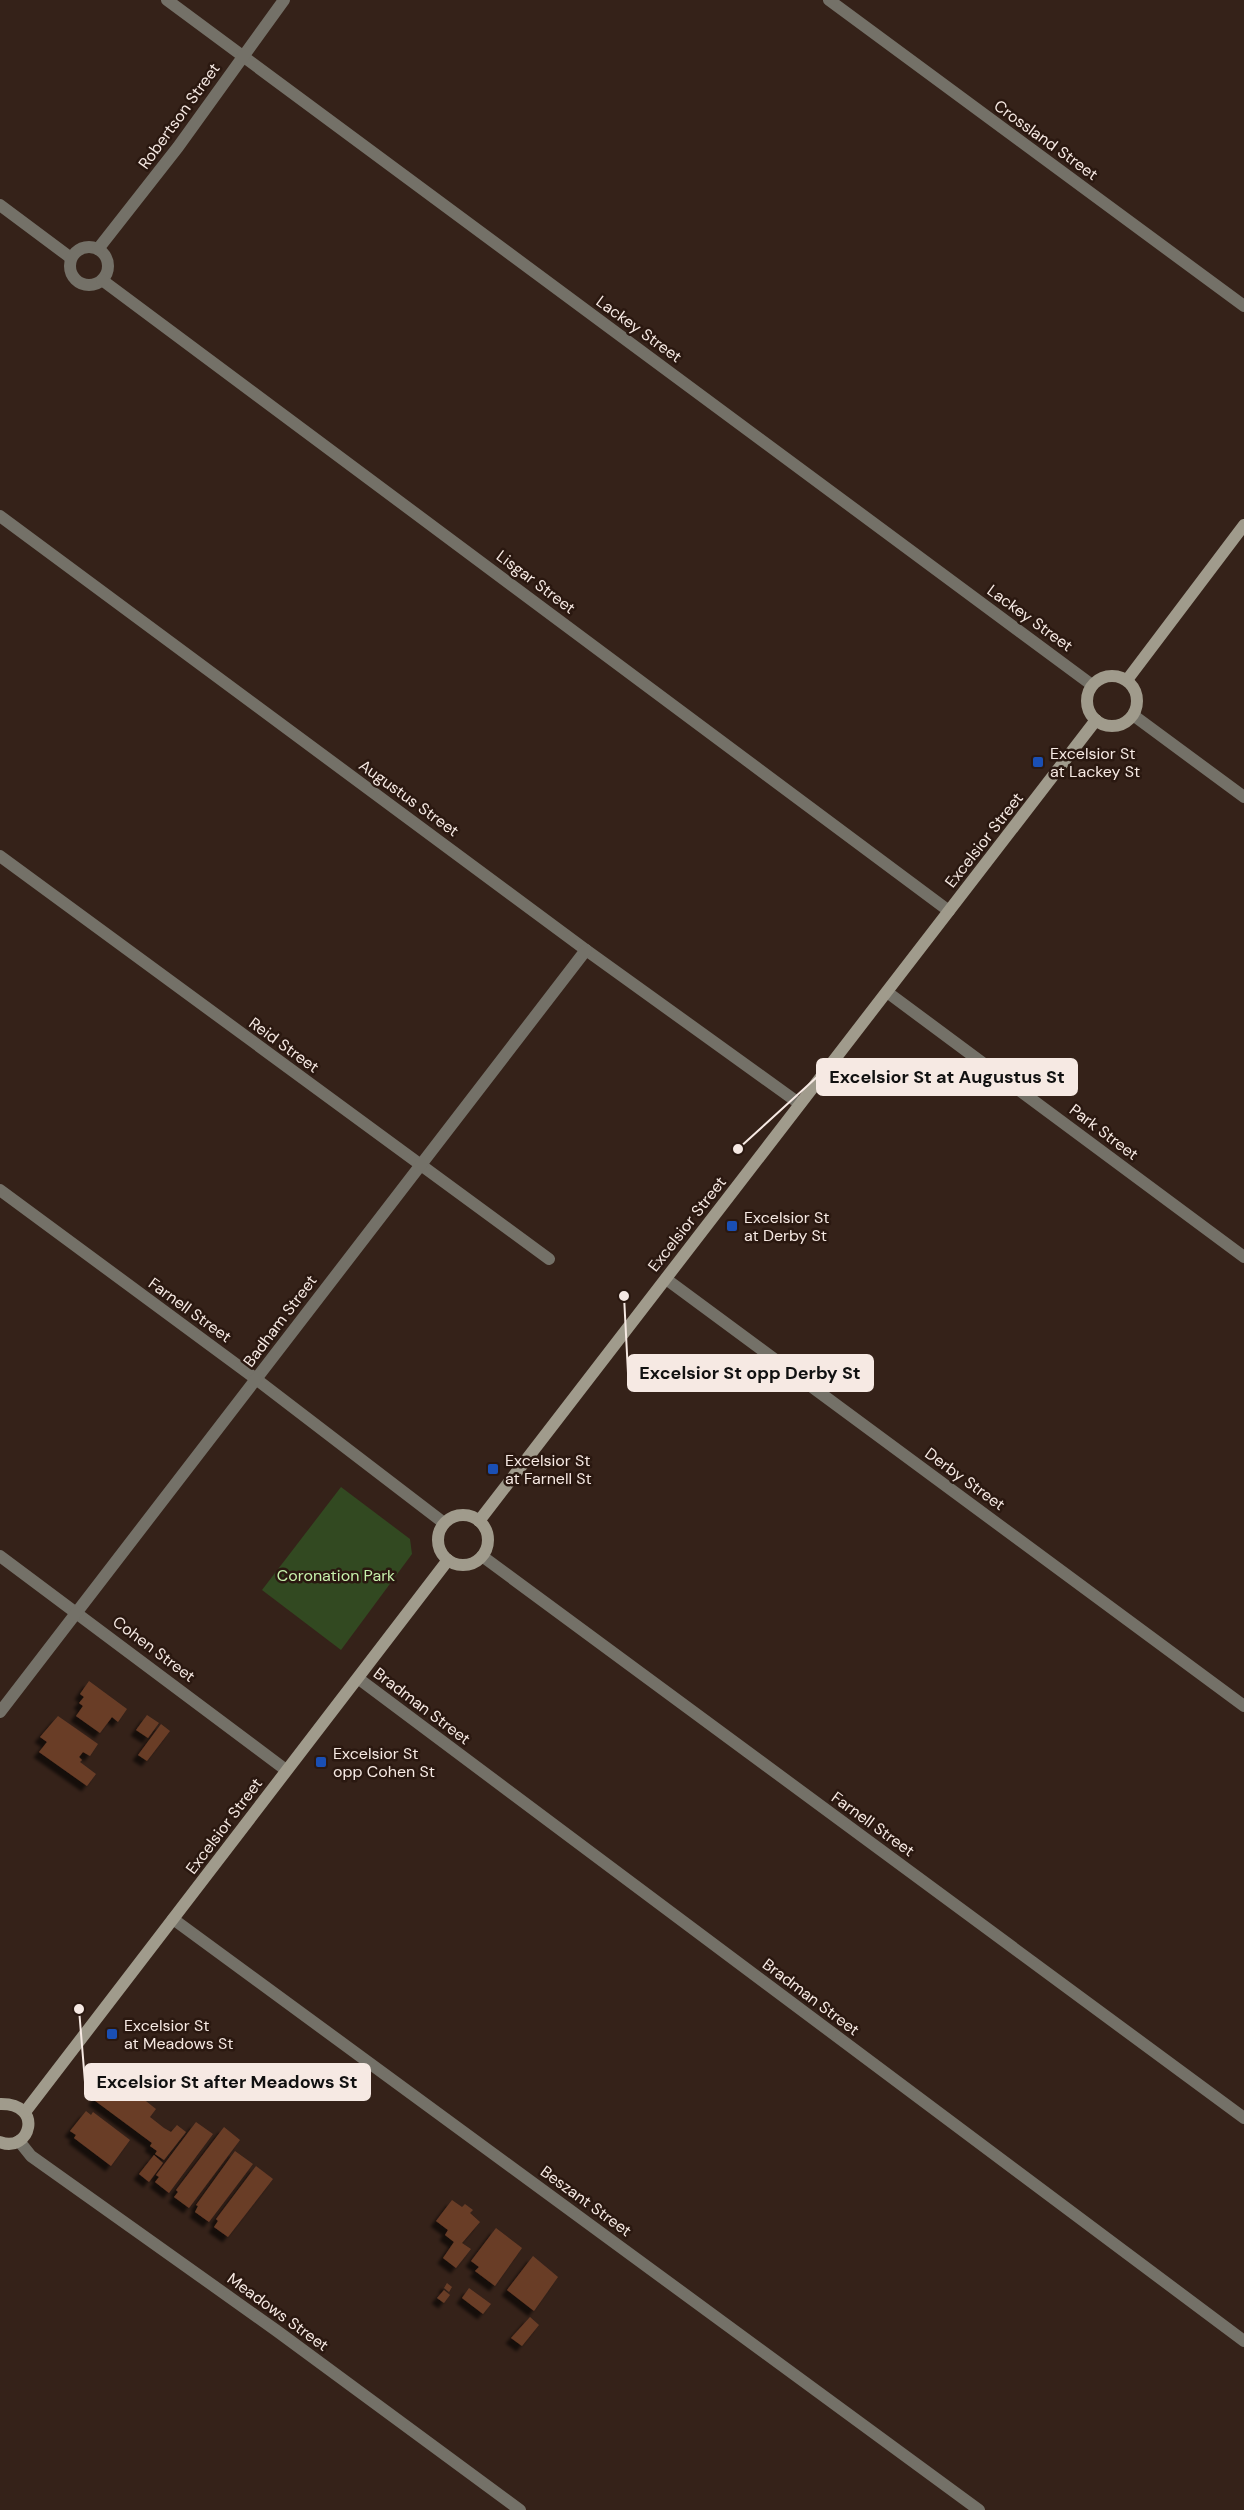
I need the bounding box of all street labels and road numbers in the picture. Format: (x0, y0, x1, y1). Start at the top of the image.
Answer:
street label: Robertson Street (133, 59, 225, 173)
street label: Crossland Street (990, 95, 1102, 185)
street label: Lackey Street (592, 291, 686, 367)
street label: Lisgar Street (492, 545, 580, 619)
street label: Lackey Street (983, 580, 1077, 656)
street label: Augustus Street (355, 755, 463, 841)
street label: Excelsior Street (940, 788, 1028, 892)
street label: Reid Street (245, 1013, 323, 1077)
street label: Park Street (1065, 1099, 1143, 1165)
street label: Excelsior Street (643, 1172, 731, 1276)
street label: Badham Street (238, 1271, 322, 1371)
street label: Farnell Street (144, 1273, 236, 1347)
street label: Derby Street (921, 1443, 1009, 1515)
street label: Cohen Street (109, 1611, 199, 1687)
street label: Bradman Street (369, 1663, 475, 1749)
street label: Excelsior Street (181, 1774, 267, 1878)
street label: Farnell Street (827, 1787, 919, 1861)
street label: Bradman Street (758, 1954, 864, 2040)
street label: Beszant Street (536, 2161, 636, 2241)
street label: Meadows Street (223, 2268, 333, 2356)

